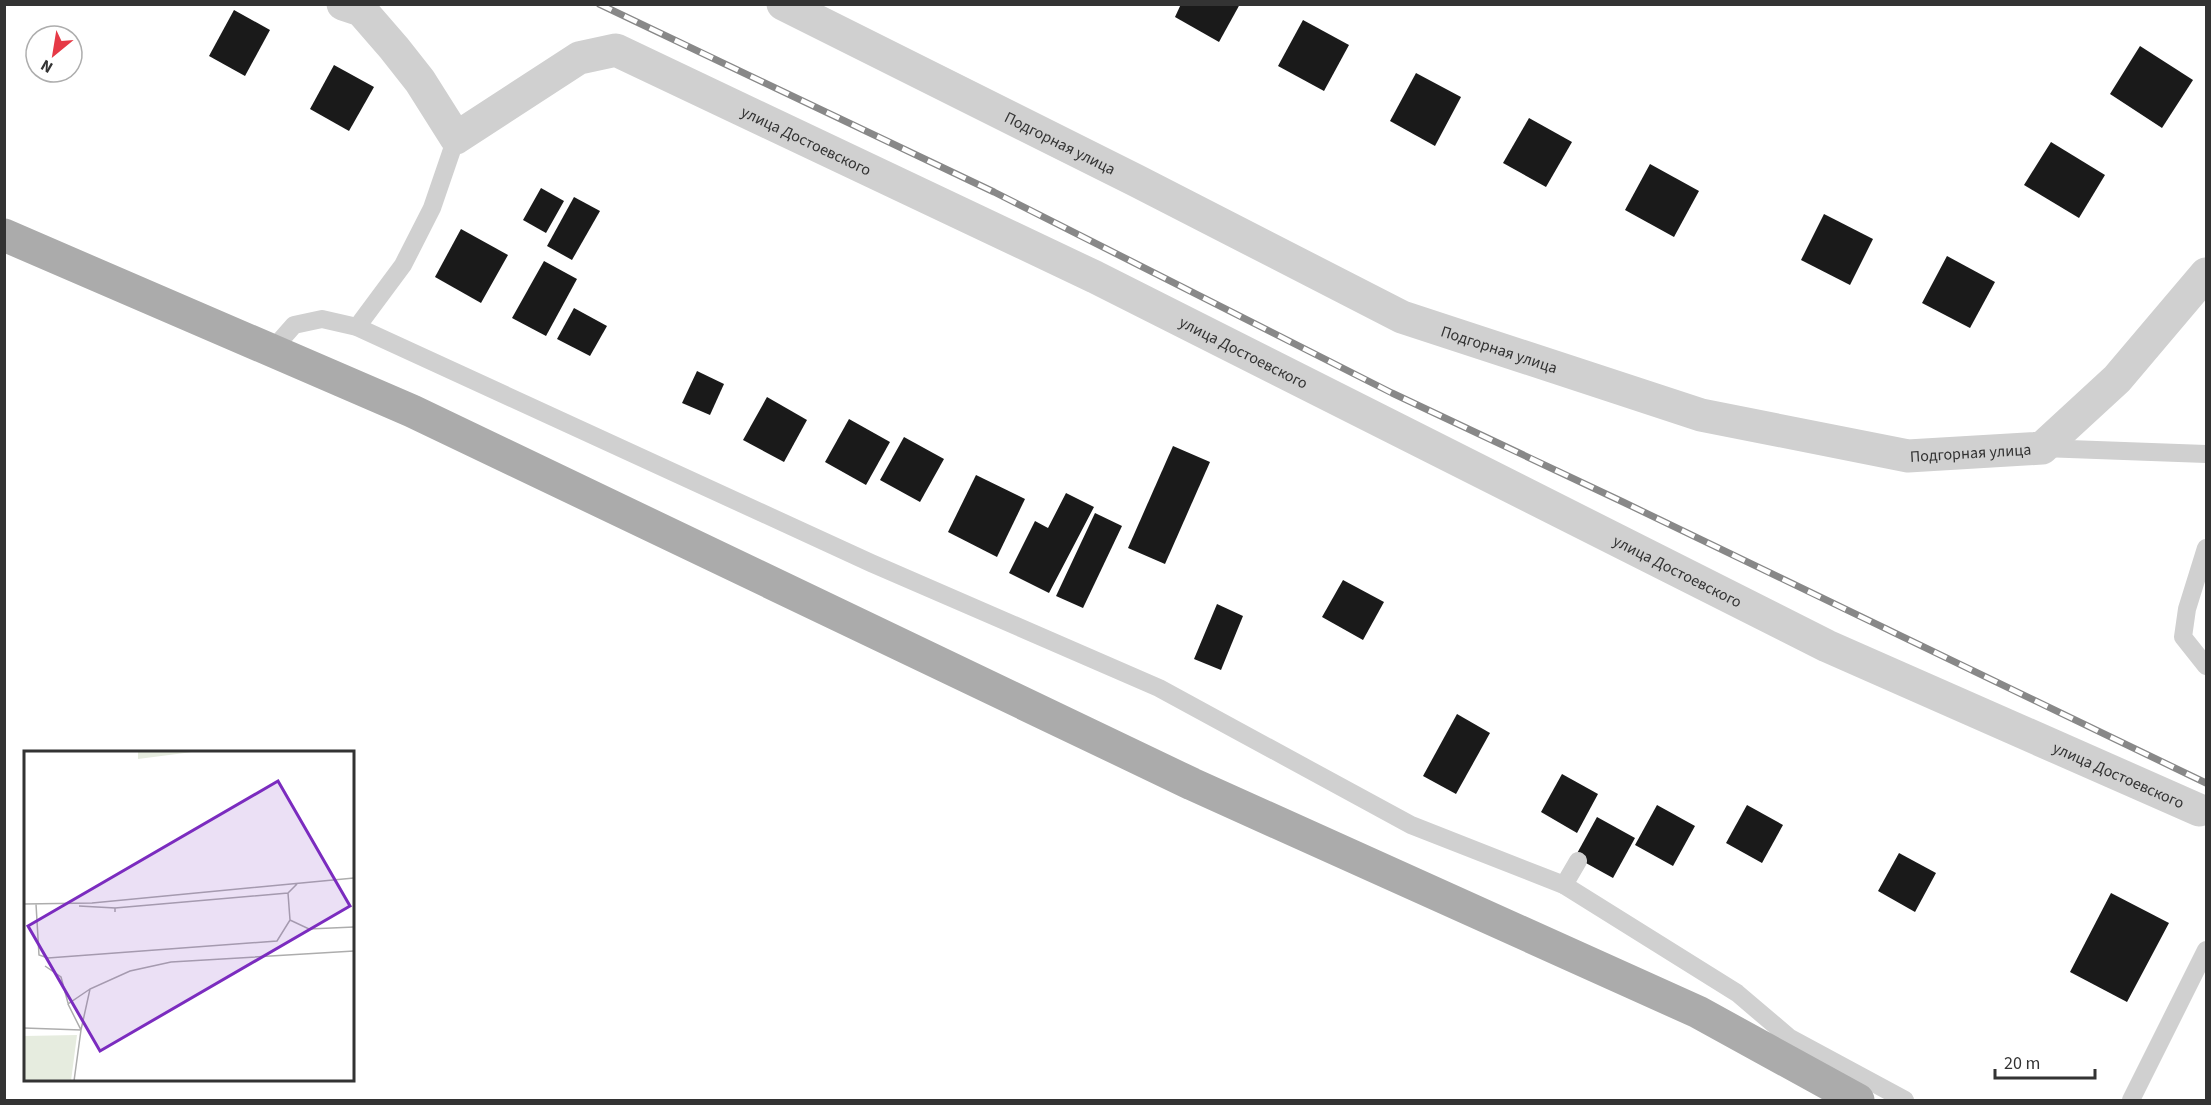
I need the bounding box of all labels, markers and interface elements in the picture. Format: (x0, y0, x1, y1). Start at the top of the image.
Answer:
north arrow (24, 24, 84, 84)
text: N (37, 54, 57, 78)
street label: улица Достоевского (737, 101, 875, 181)
street label: Подгорная улица (1001, 107, 1119, 181)
street label: улица Достоевского (1175, 311, 1311, 395)
street label: Подгорная улица (1438, 320, 1560, 379)
street label: Подгорная улица (1909, 439, 2032, 468)
street label: улица Достоевского (1609, 530, 1745, 613)
street label: улица Достоевского (2049, 737, 2188, 814)
inset map (24, 751, 354, 1081)
scale bar (1995, 1042, 2096, 1080)
text: 20 m (2004, 1051, 2040, 1076)

